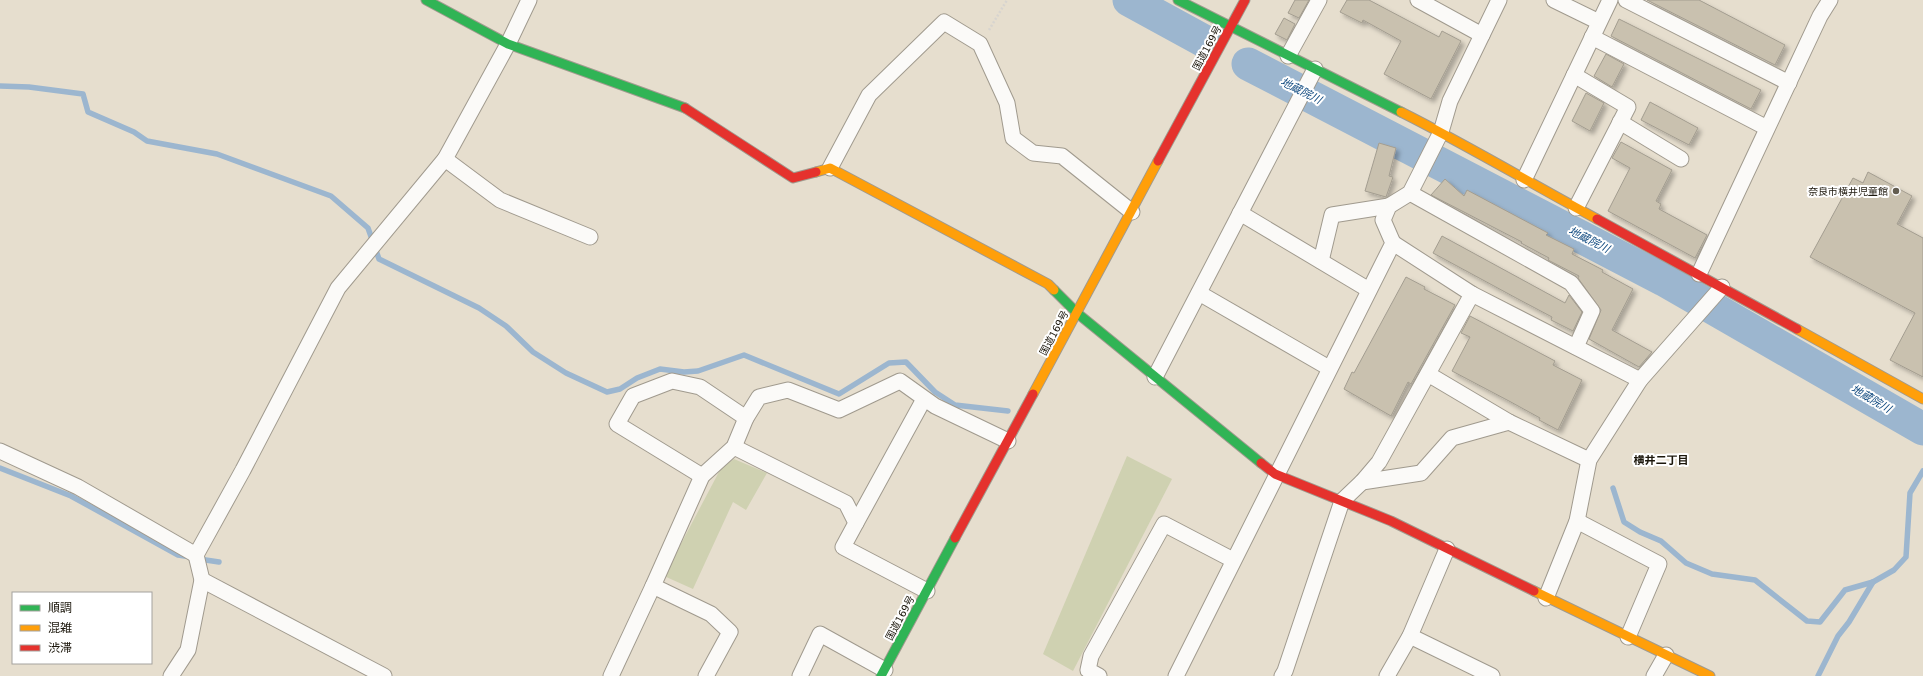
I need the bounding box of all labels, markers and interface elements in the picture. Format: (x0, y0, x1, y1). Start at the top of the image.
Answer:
street label: 国道169号 (1191, 24, 1223, 72)
water label: 地蔵院川 (1278, 75, 1324, 107)
place label: 奈良市横井児童館 (1808, 186, 1888, 197)
marker: 奈良市横井児童館 (1891, 186, 1901, 196)
water label: 地蔵院川 (1566, 224, 1612, 256)
street label: 国道169号 (1038, 309, 1070, 357)
water label: 地蔵院川 (1849, 382, 1894, 416)
district label: 横井二丁目 (1634, 454, 1689, 467)
legend (12, 592, 152, 664)
street label: 国道169号 (884, 594, 916, 642)
text: 順調 (48, 601, 72, 615)
text: 混雑 (48, 621, 72, 635)
text: 渋滞 (48, 641, 72, 655)

